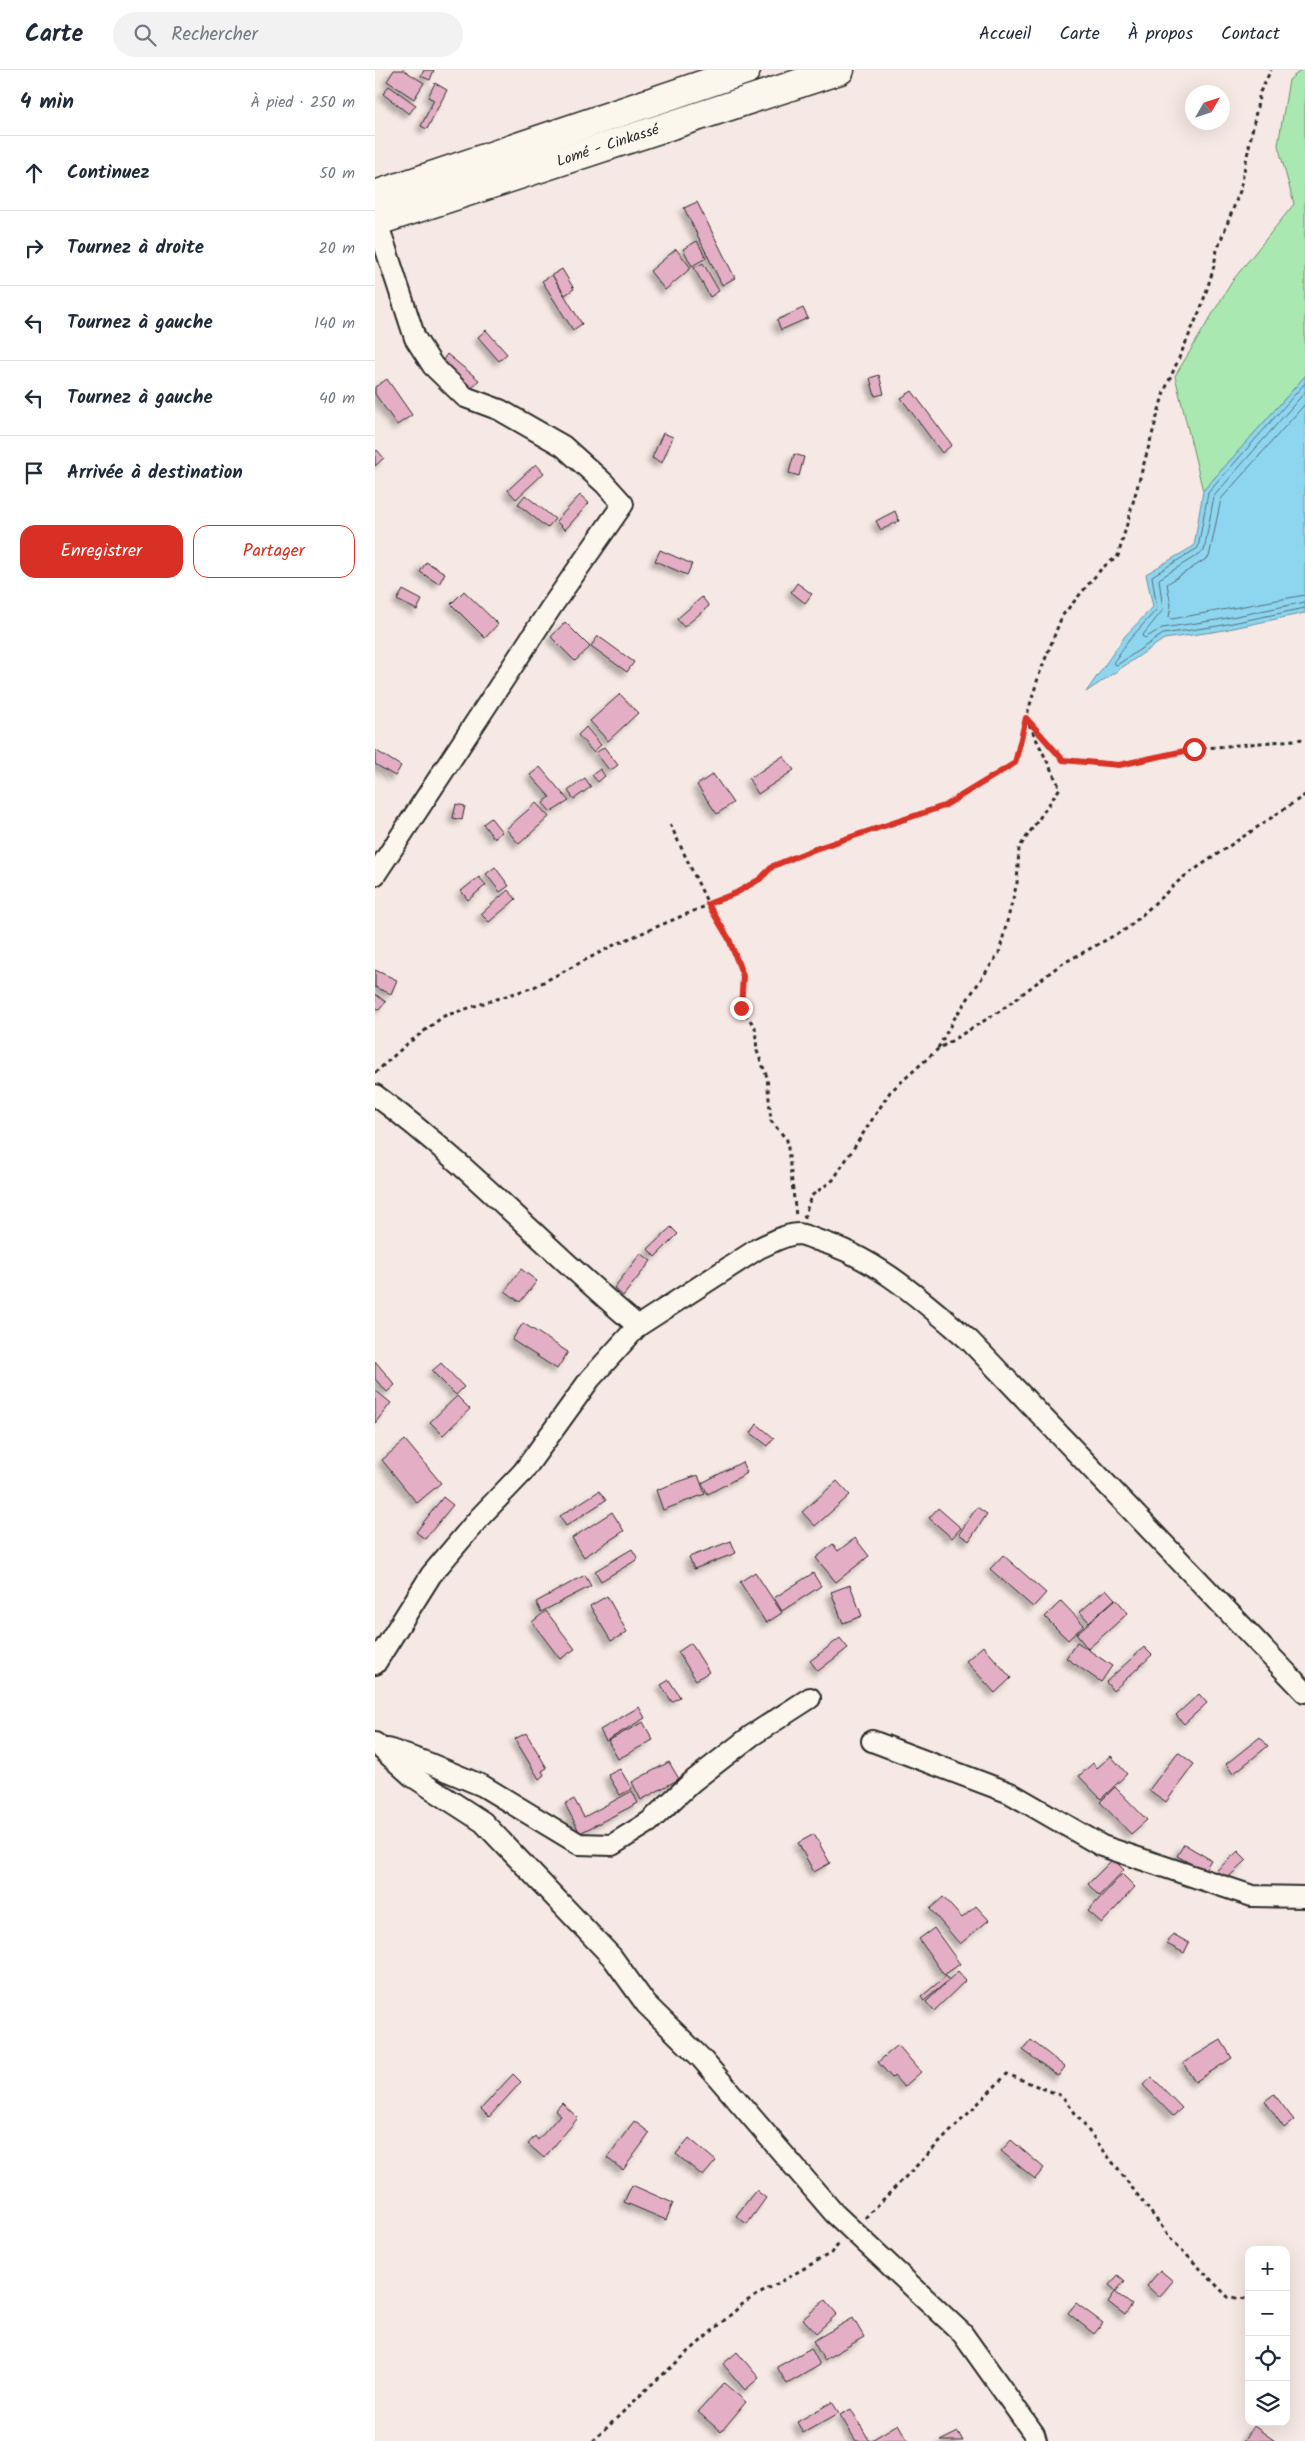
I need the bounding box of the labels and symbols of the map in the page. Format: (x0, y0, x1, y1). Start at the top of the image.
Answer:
north arrow (1185, 85, 1230, 130)
street label: Lomé - Cinkassé (554, 117, 664, 174)
route start (1183, 738, 1206, 761)
route end (730, 997, 753, 1020)

